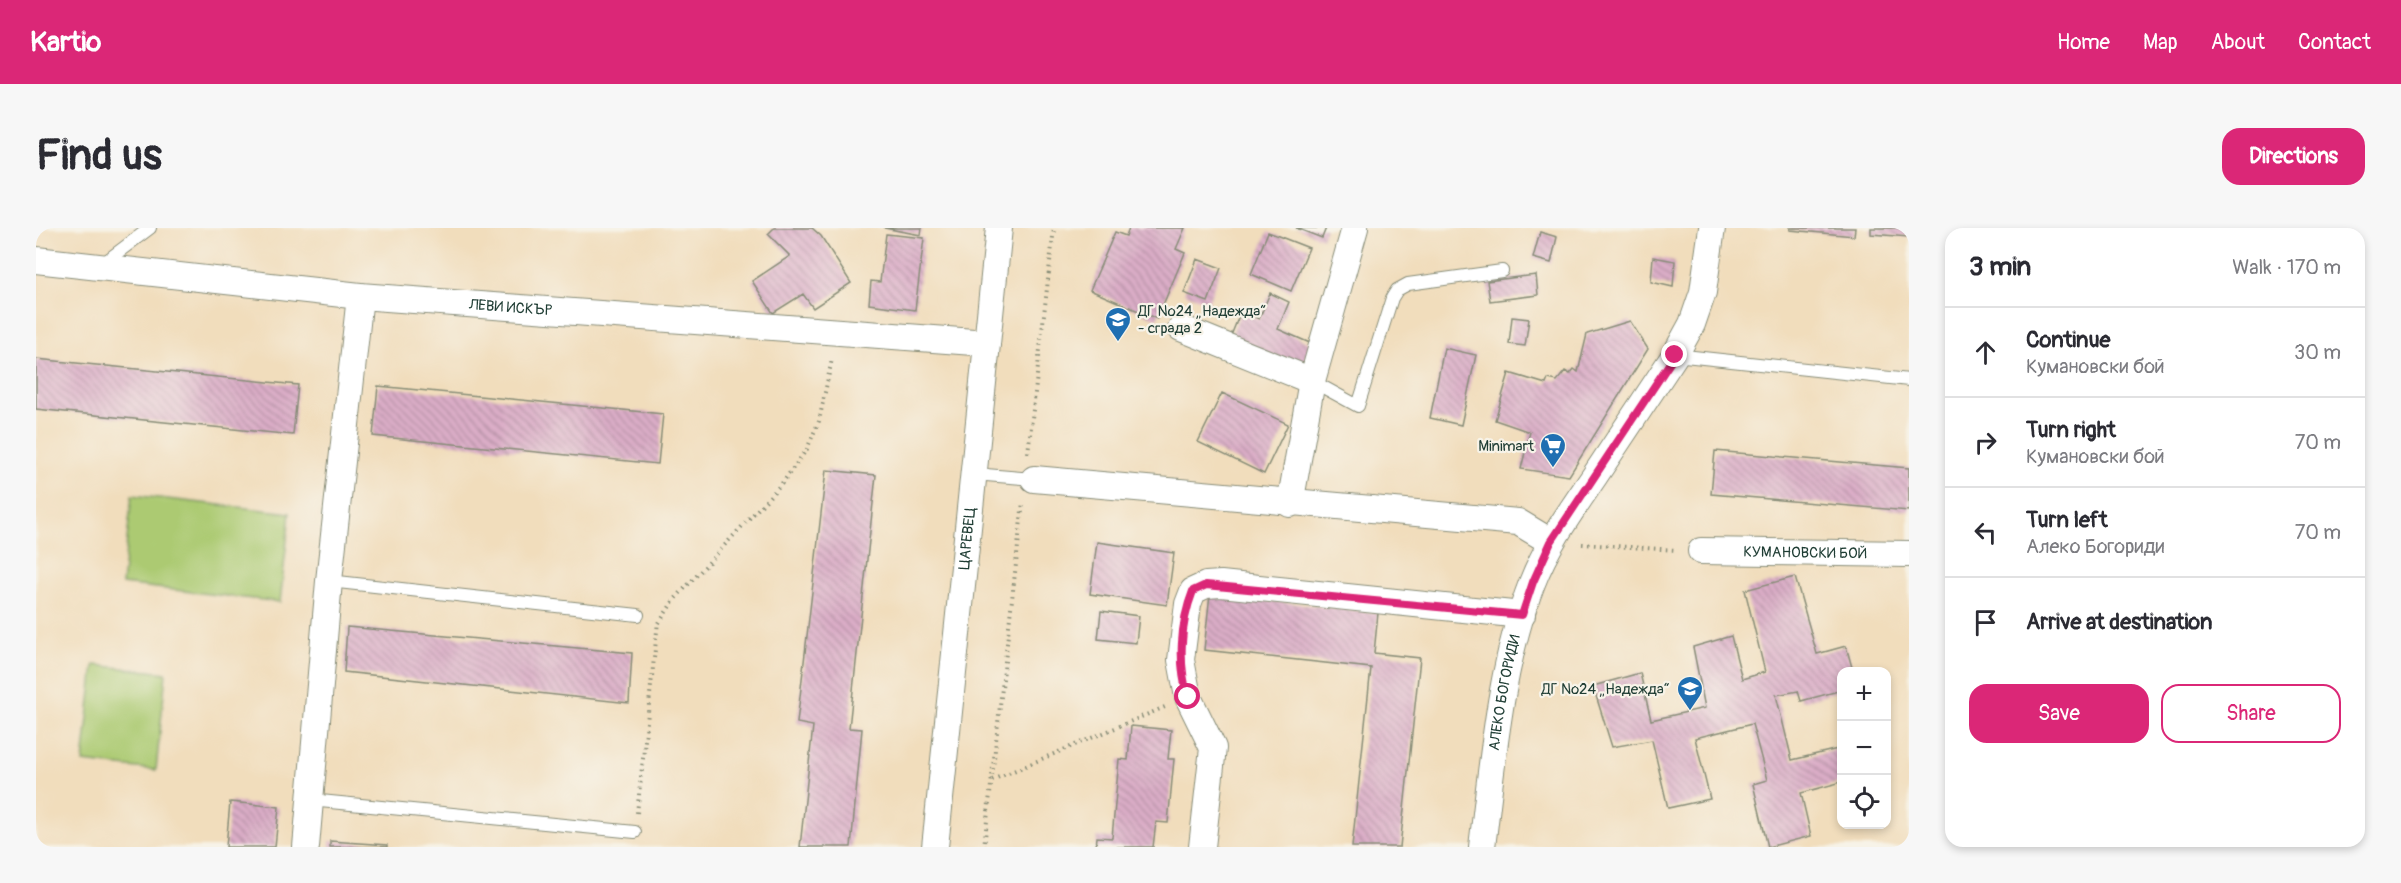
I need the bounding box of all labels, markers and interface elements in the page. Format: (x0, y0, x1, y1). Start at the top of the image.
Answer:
text: Kartio (30, 25, 101, 60)
text: Home (2057, 29, 2110, 56)
text: Map (2143, 29, 2178, 56)
text: About (2211, 29, 2265, 56)
text: Contact (2298, 29, 2371, 56)
button: Directions (2222, 128, 2365, 185)
text: Find us (36, 130, 162, 182)
text: 3 min (1969, 251, 2031, 283)
text: Walk · 170 m (2232, 255, 2341, 280)
street label: ЛЕВИ ИСКЪР (467, 295, 553, 320)
place label: ДГ №24 „Надежда“ - сграда 2 (1137, 302, 1267, 338)
school or university icon: ДГ №24 „Надежда“ - сграда 2 (1103, 305, 1133, 343)
text: Continue (2026, 326, 2110, 354)
icon: ahead (1969, 336, 2002, 369)
text: 30 m (2294, 340, 2341, 365)
route end (1661, 341, 1687, 367)
text: Кумановски бой (2026, 354, 2165, 379)
text: Turn right (2026, 416, 2116, 444)
icon: right (1969, 426, 2002, 459)
text: 70 m (2295, 430, 2341, 455)
supermarket icon: Minimart (1538, 431, 1568, 469)
place label: Minimart (1478, 437, 1535, 456)
text: Кумановски бой (2026, 444, 2165, 469)
street label: ЦАРЕВЕЦ (955, 506, 980, 571)
text: Turn left (2026, 506, 2108, 534)
icon: left (1969, 516, 2002, 549)
text: 70 m (2295, 520, 2341, 545)
text: Алеко Богориди (2026, 534, 2164, 559)
street label: КУМАНОВСКИ БОЙ (1743, 543, 1867, 563)
icon: arrive (1969, 606, 2002, 639)
text: Arrive at destination (2026, 608, 2212, 636)
street label: АЛЕКО БОГОРИДИ (1485, 633, 1525, 752)
map controls (1837, 667, 1891, 829)
button: + (1837, 667, 1891, 721)
school or university icon: ДГ №24 „Надежда“ (1675, 674, 1705, 712)
place label: ДГ №24 „Надежда“ (1540, 680, 1670, 699)
route start (1174, 683, 1200, 709)
button: Save (1969, 684, 2149, 743)
button: Share (2161, 684, 2341, 743)
button: − (1837, 721, 1891, 775)
button: locate (1837, 775, 1891, 829)

